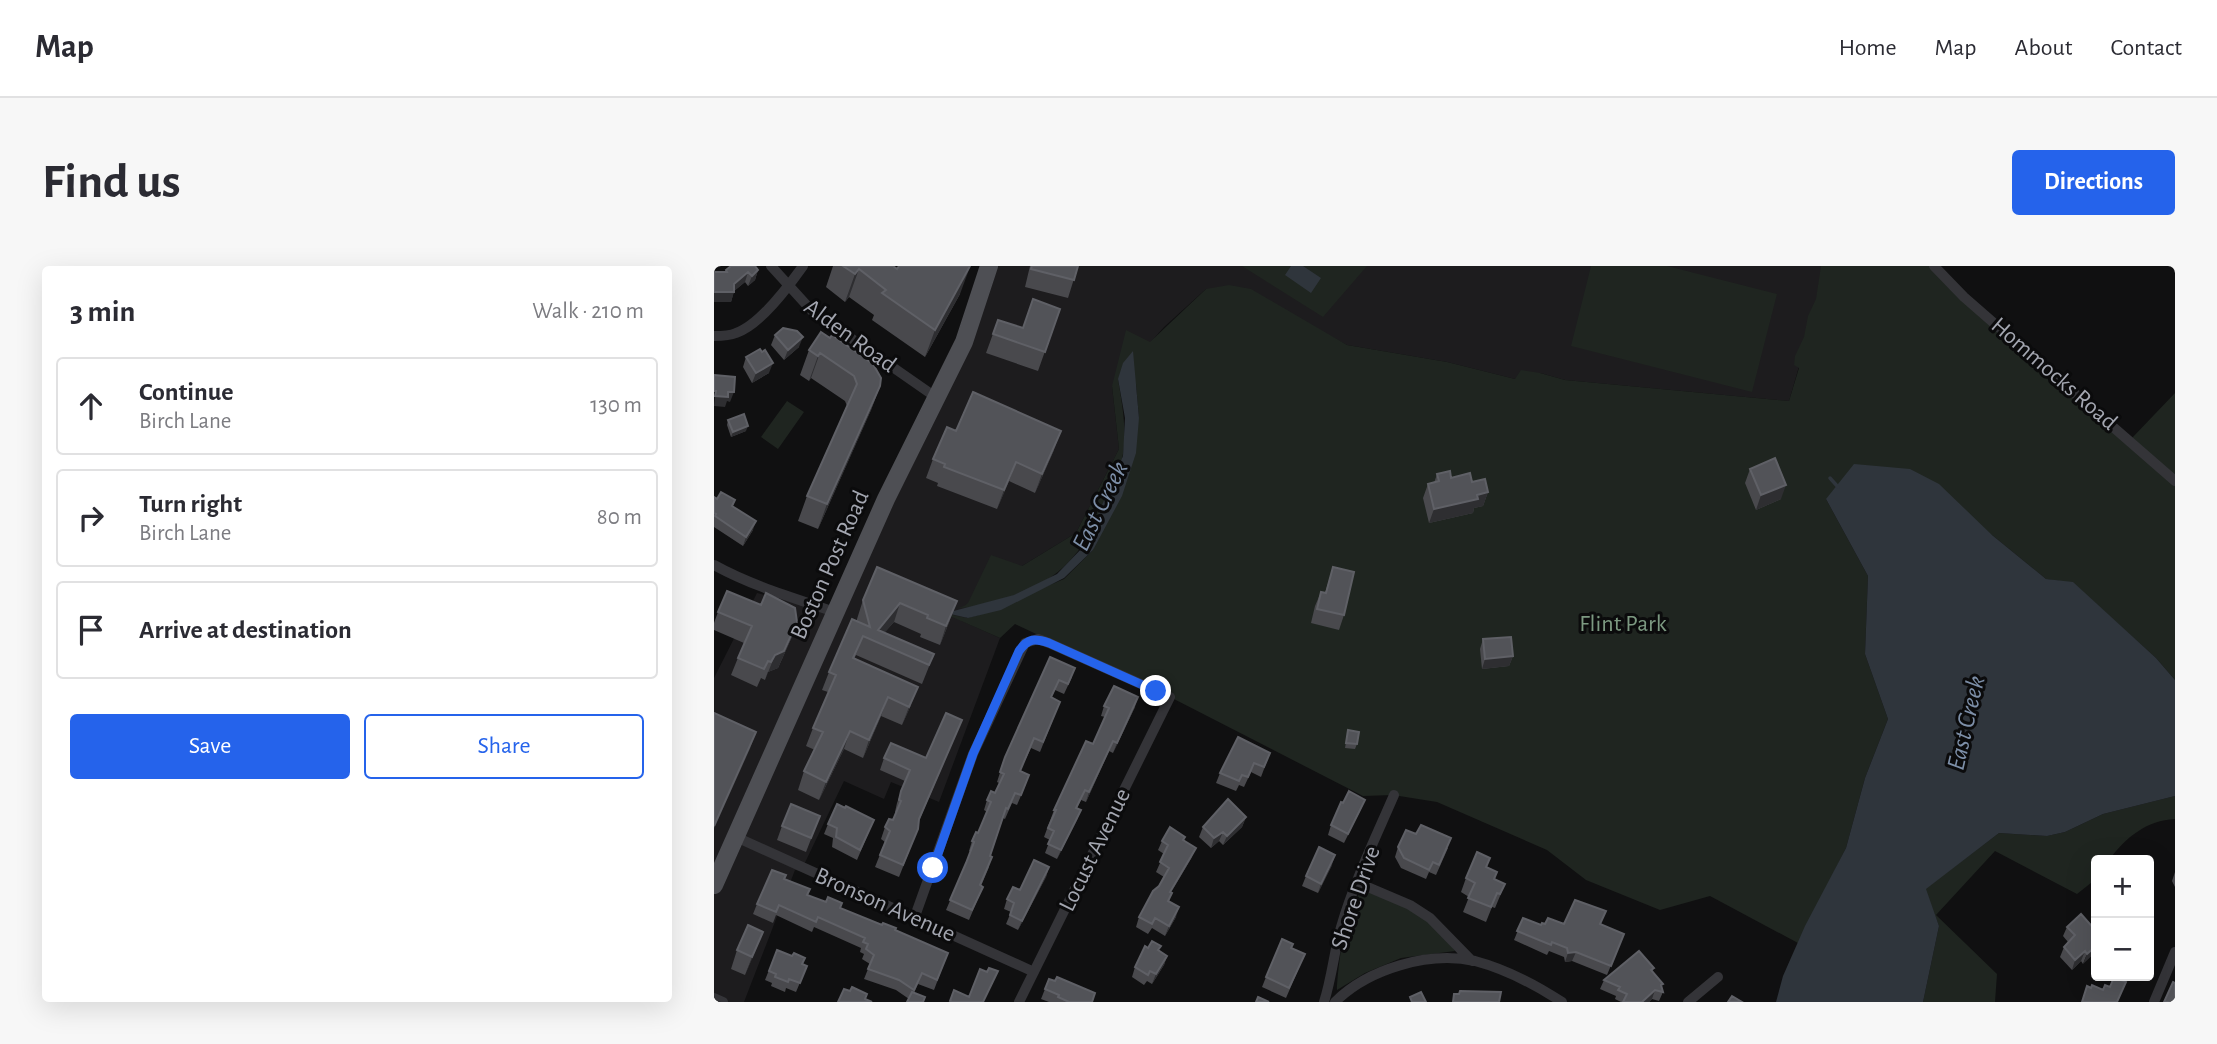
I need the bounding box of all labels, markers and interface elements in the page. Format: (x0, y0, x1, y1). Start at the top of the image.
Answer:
text: Map (35, 31, 94, 64)
text: Home (1839, 36, 1897, 60)
text: Map (1935, 36, 1977, 60)
text: About (2015, 36, 2072, 60)
text: Contact (2110, 36, 2182, 60)
button: Directions (2012, 150, 2175, 215)
text: Find us (42, 158, 181, 207)
street label: Alden Road (800, 295, 900, 377)
text: 3 min (70, 297, 135, 327)
text: Walk · 210 m (532, 300, 644, 323)
street label: Hommocks Road (1986, 313, 2122, 435)
text: Continue (139, 379, 234, 405)
icon: ahead (72, 387, 110, 425)
text: 130 m (590, 394, 642, 417)
text: Birch Lane (139, 410, 231, 433)
water label: East Creek (1067, 457, 1133, 555)
street label: Boston Post Road (786, 487, 874, 643)
text: Turn right (139, 491, 242, 517)
icon: right (72, 499, 110, 537)
text: 80 m (597, 506, 642, 529)
text: Birch Lane (139, 522, 231, 545)
icon: arrive (72, 611, 110, 649)
park label: Flint Park (1579, 612, 1667, 636)
text: Arrive at destination (139, 617, 352, 643)
water label: East Creek (1943, 673, 1989, 773)
route end (1140, 675, 1171, 706)
button: Save (70, 714, 350, 779)
button: Share (364, 714, 644, 779)
street label: Locust Avenue (1055, 785, 1135, 915)
street label: Shore Drive (1327, 843, 1385, 953)
route start (917, 852, 948, 883)
map controls (2091, 855, 2154, 981)
button: + (2091, 855, 2154, 918)
street label: Bronson Avenue (811, 863, 959, 947)
button: − (2091, 918, 2154, 981)

